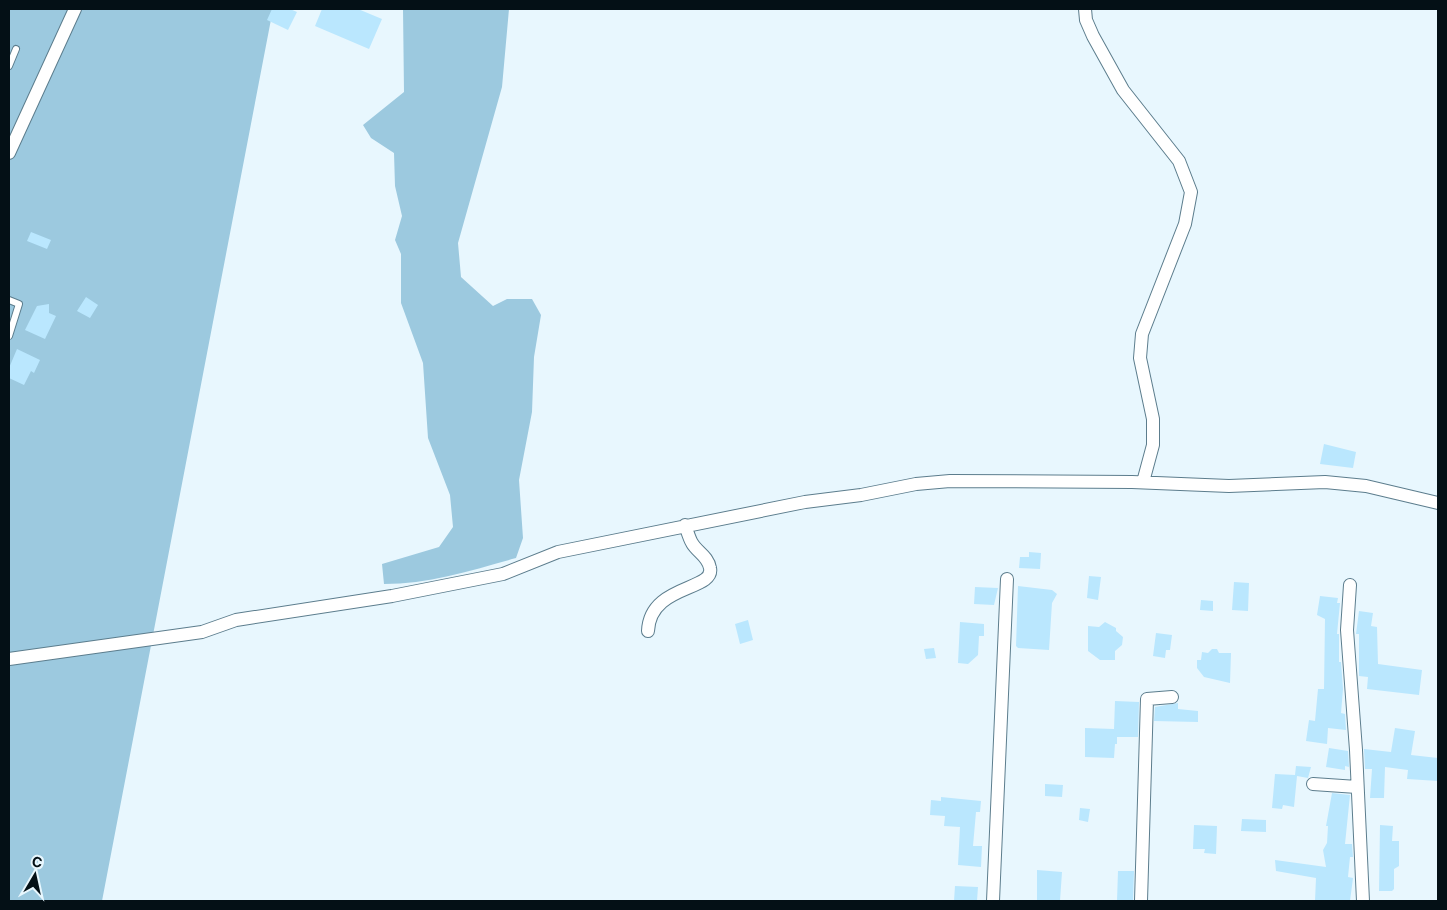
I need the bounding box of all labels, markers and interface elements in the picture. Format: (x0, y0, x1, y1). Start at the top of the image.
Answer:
north arrow (10, 850, 60, 900)
text: С (31, 852, 44, 871)

